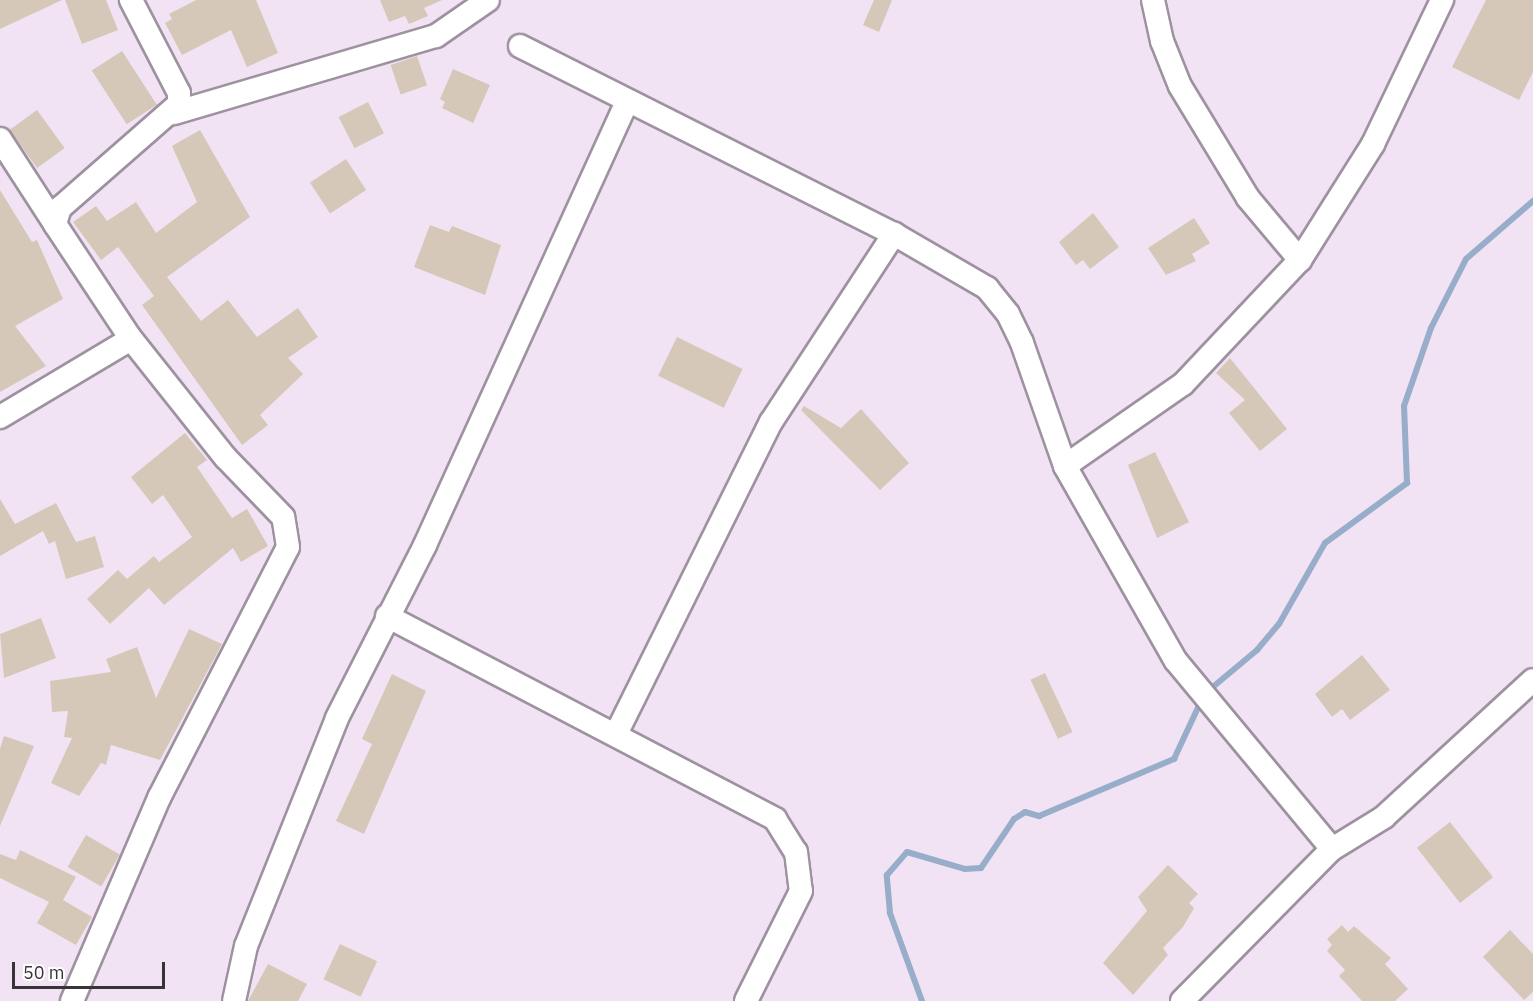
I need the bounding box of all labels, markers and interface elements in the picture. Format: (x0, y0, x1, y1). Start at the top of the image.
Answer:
scale bar (15, 950, 168, 988)
text: 50 m (23, 961, 65, 984)

